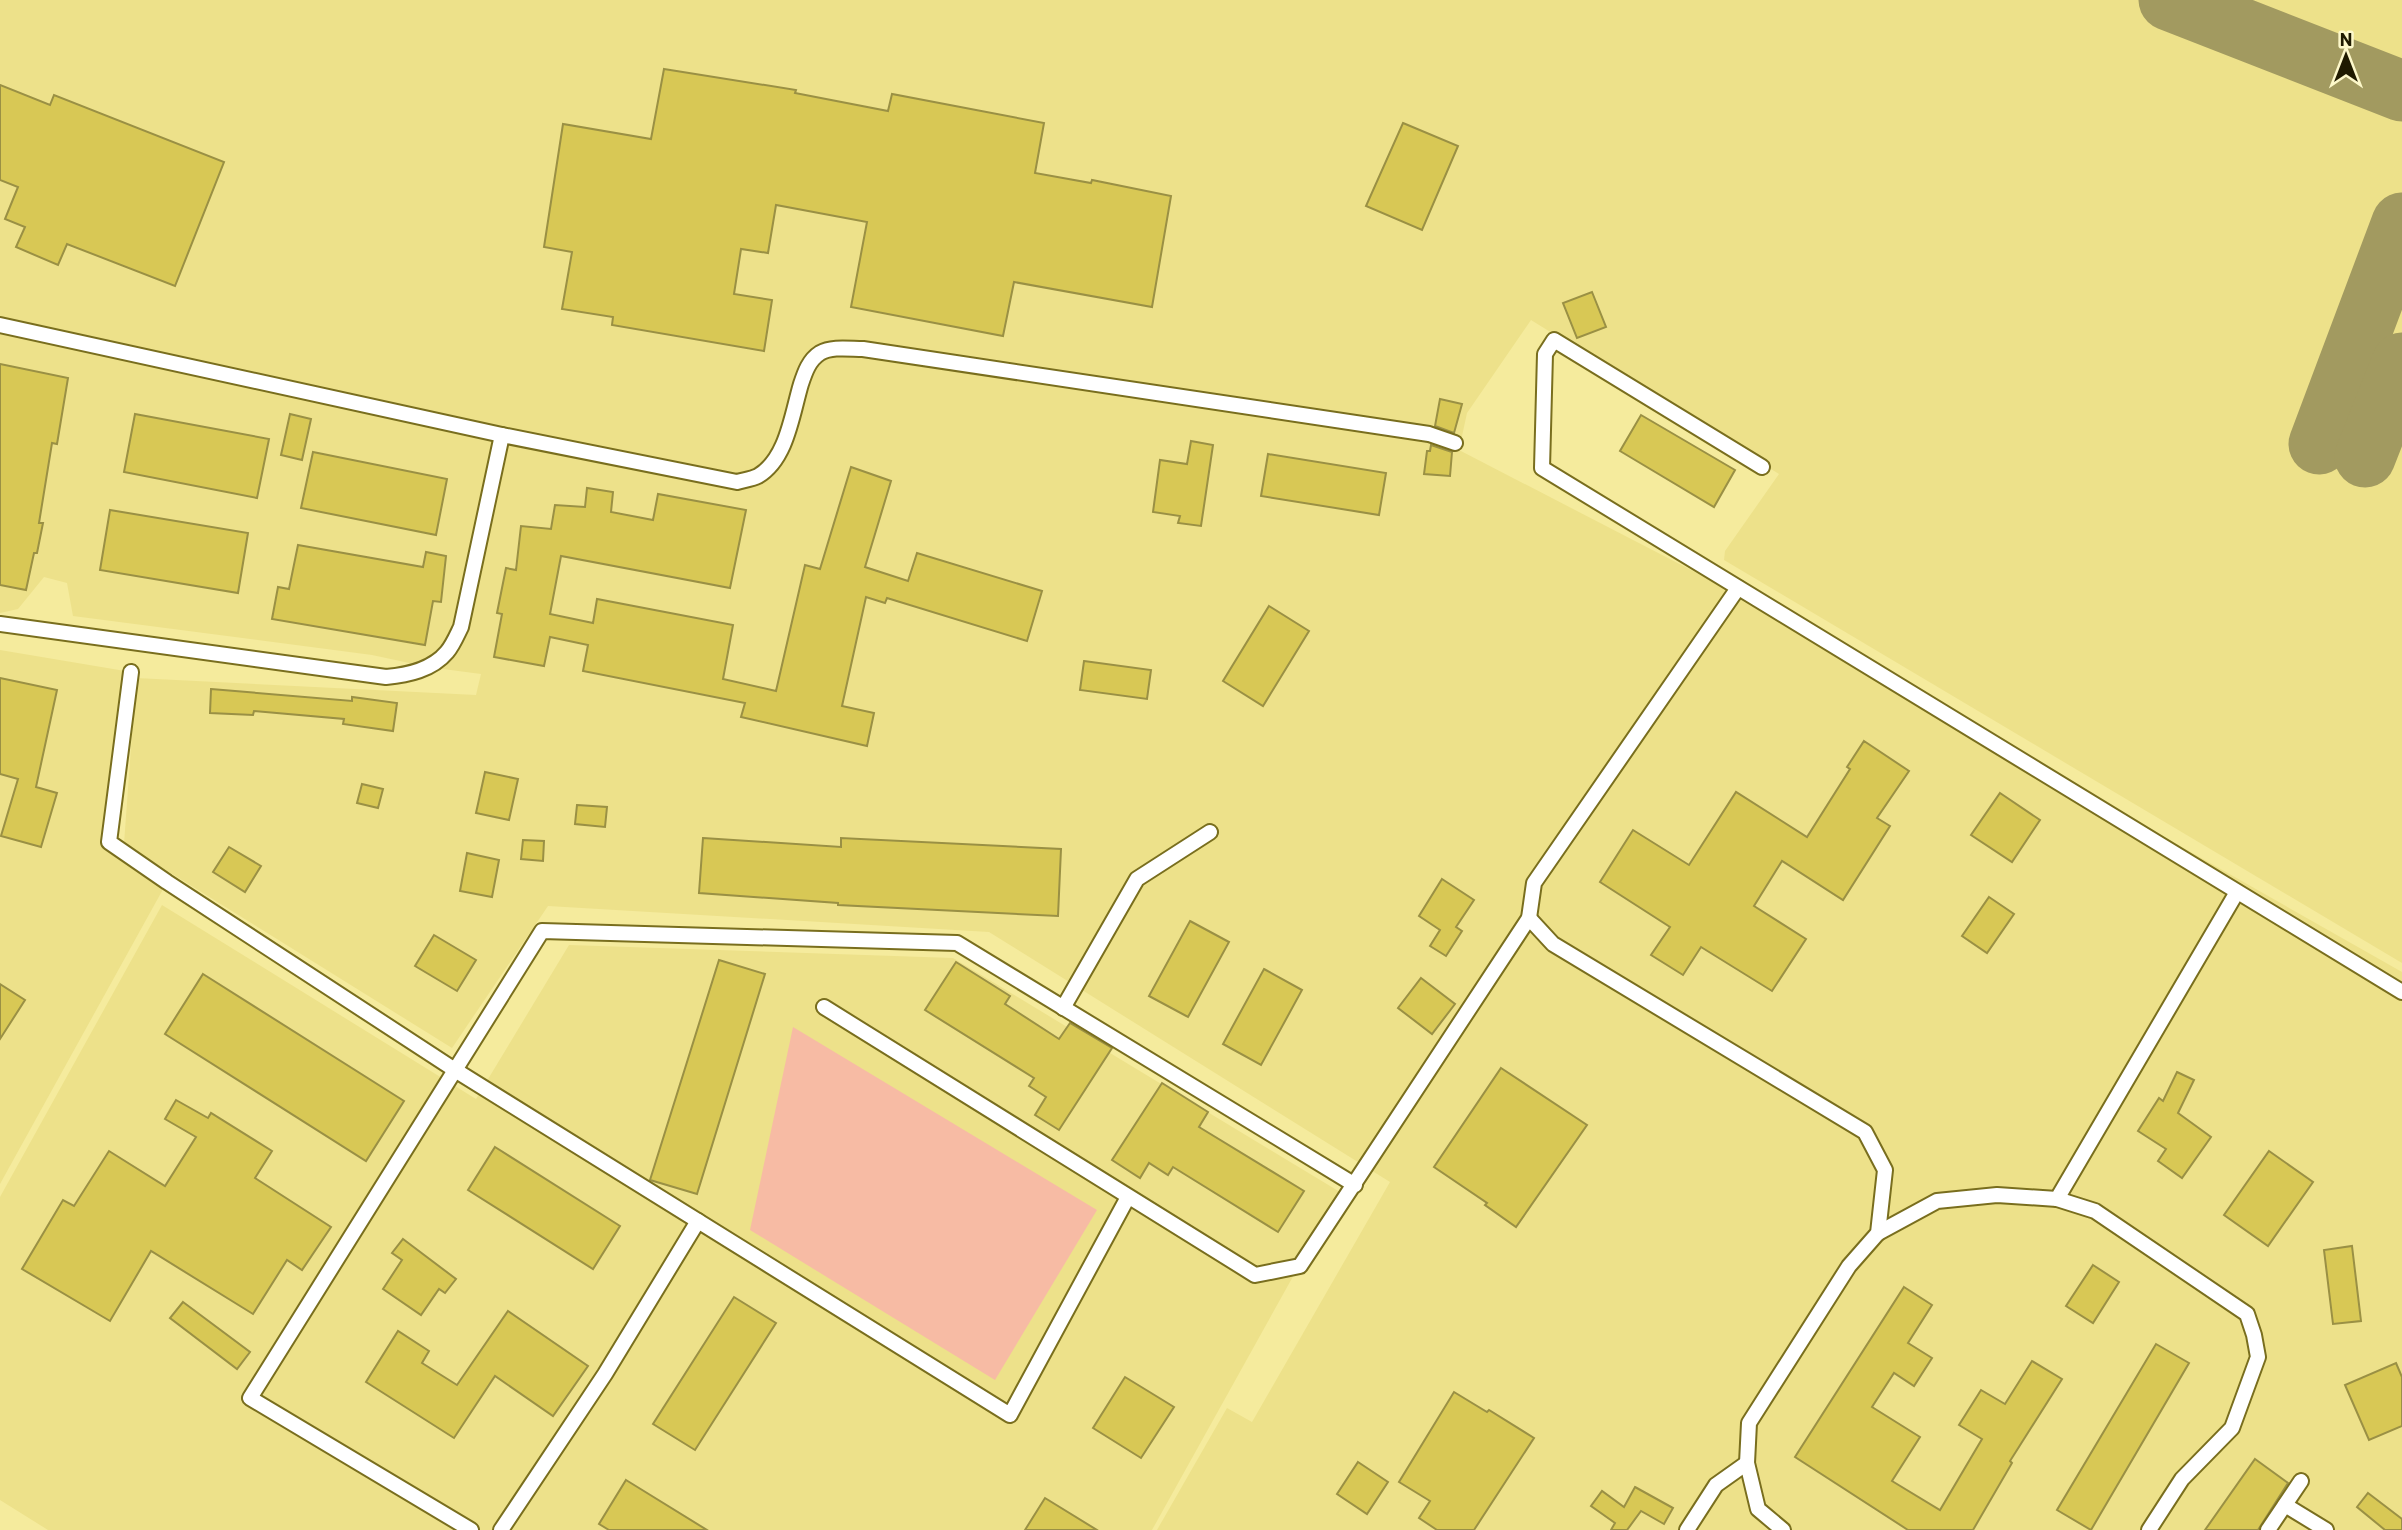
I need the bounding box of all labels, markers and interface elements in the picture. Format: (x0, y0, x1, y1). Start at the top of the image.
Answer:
north arrow (2311, 21, 2381, 91)
text: N (2340, 27, 2352, 50)

